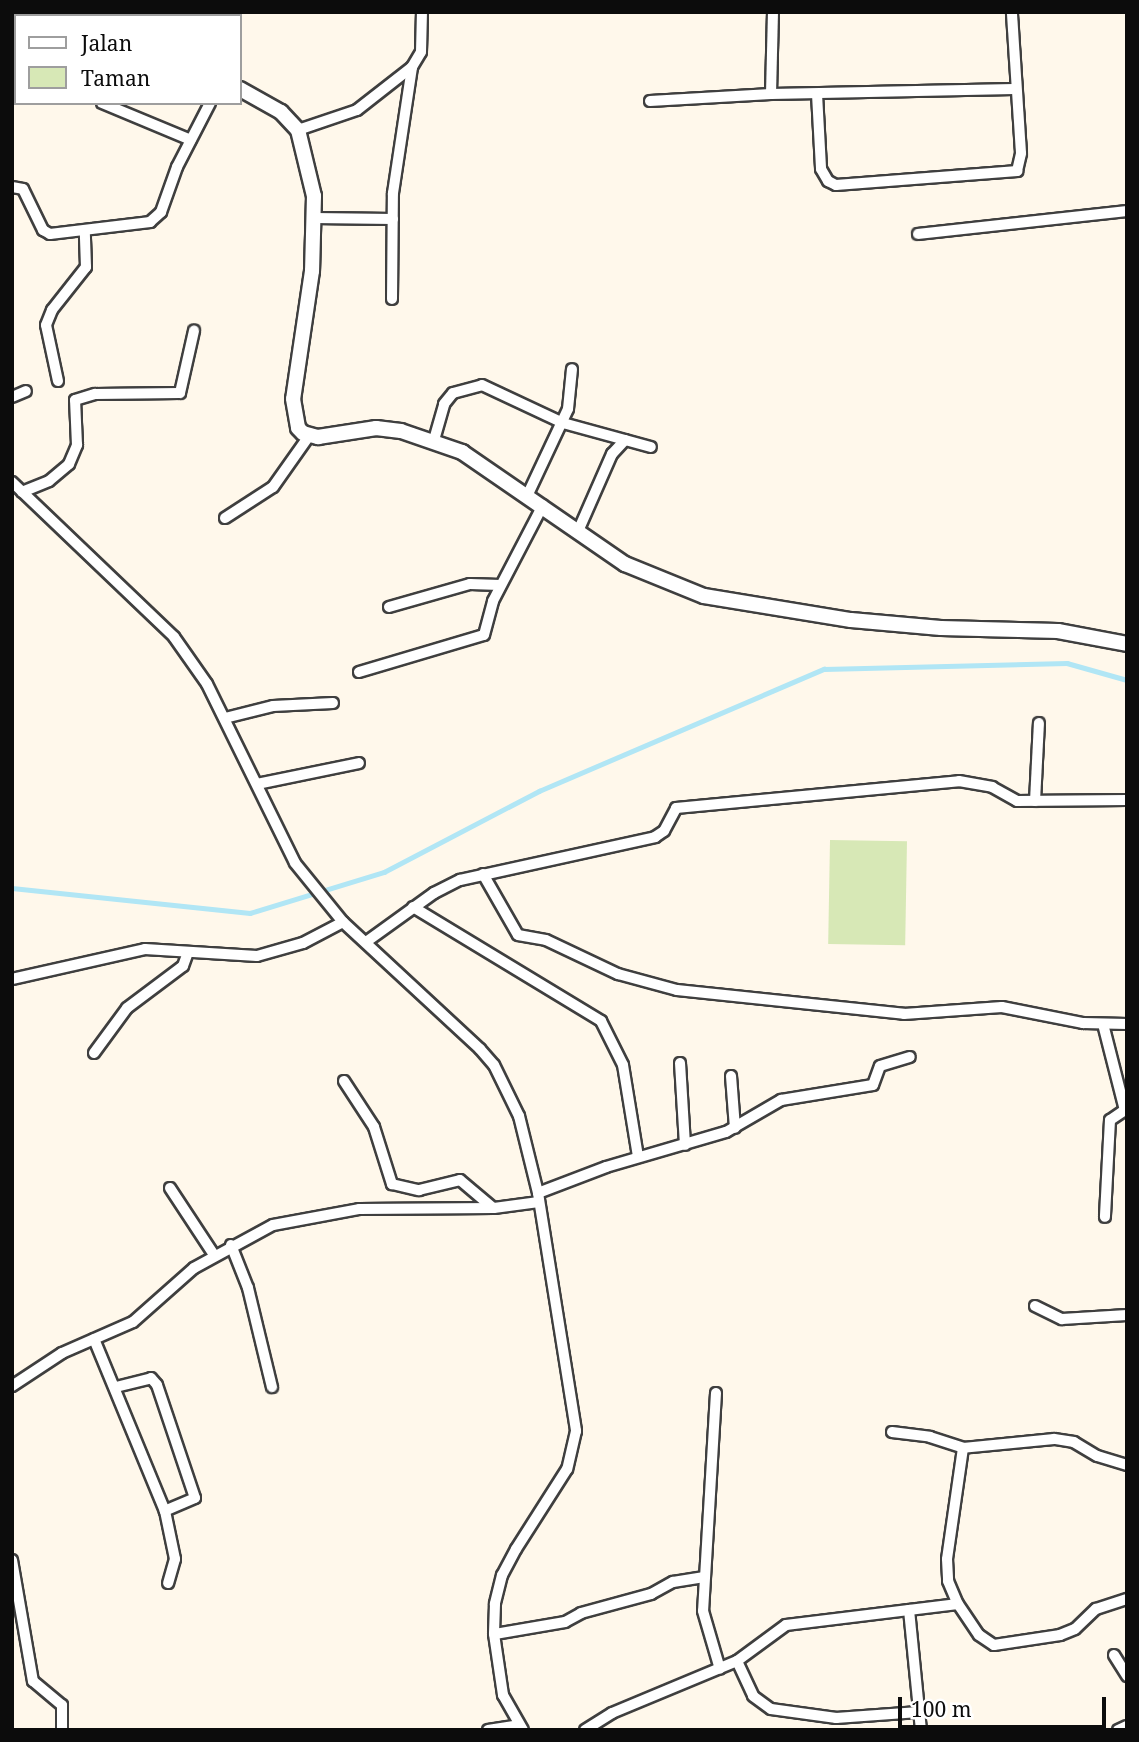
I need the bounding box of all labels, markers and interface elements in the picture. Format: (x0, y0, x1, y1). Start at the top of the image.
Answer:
legend (14, 14, 242, 105)
text: Jalan (81, 29, 132, 57)
text: Taman (81, 64, 150, 92)
scale bar (901, 1682, 1109, 1726)
text: 100 m (911, 1695, 972, 1723)

